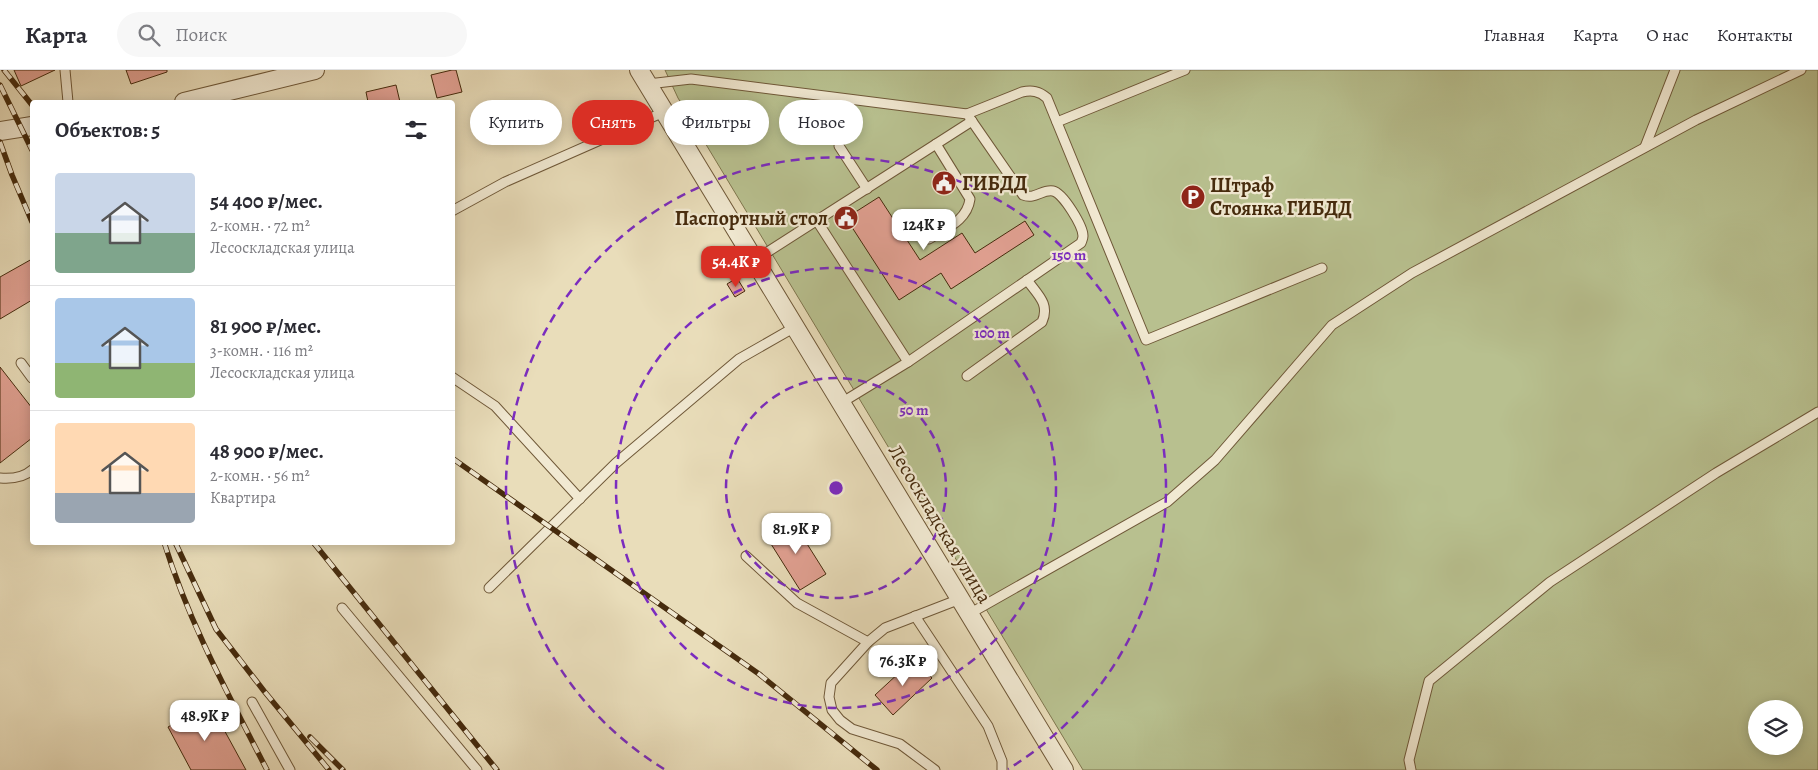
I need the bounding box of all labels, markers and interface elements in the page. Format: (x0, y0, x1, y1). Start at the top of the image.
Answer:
search box (117, 12, 467, 57)
text: Карта (25, 19, 87, 51)
icon: search (135, 21, 163, 49)
text: Поиск (175, 22, 227, 48)
text: Главная (1484, 23, 1545, 47)
text: Карта (1573, 23, 1618, 47)
text: О нас (1646, 23, 1689, 47)
text: Контакты (1717, 23, 1793, 47)
chip: Купить (470, 100, 562, 145)
chip: Снять (572, 100, 654, 145)
chip: Фильтры (664, 100, 769, 145)
chip: Новое (779, 100, 863, 145)
text: Объектов: 5 (55, 116, 160, 144)
icon: filters (402, 116, 430, 144)
public building icon: ГИБДД (931, 170, 957, 196)
place label: ГИБДД (962, 170, 1028, 197)
place label: Штраф Стоянка ГИБДД (1210, 172, 1352, 222)
parking icon: Штраф Стоянка ГИБДД (1180, 184, 1206, 210)
text: 54 400 ₽/мес. (210, 187, 323, 215)
icon: home (95, 193, 155, 253)
place label: Паспортный стол (675, 205, 828, 232)
public building icon: Паспортный стол (833, 205, 859, 231)
pin: 124K ₽ (883, 208, 965, 251)
text: 124K ₽ (903, 214, 945, 236)
text: 2-комн. · 72 m² (210, 215, 310, 237)
text: Лесоскладская улица (210, 237, 355, 259)
text: 150 m (1052, 245, 1087, 265)
pin: 54.4K ₽ (690, 246, 782, 288)
text: 54.4K ₽ (712, 251, 760, 273)
text: 81 900 ₽/мес. (210, 312, 322, 340)
icon: home (95, 318, 155, 378)
text: 100 m (974, 323, 1010, 343)
text: 3-комн. · 116 m² (210, 340, 313, 362)
text: Лесоскладская улица (210, 362, 355, 384)
text: 50 m (899, 400, 929, 420)
text: 48 900 ₽/мес. (210, 437, 324, 465)
street label: Лесоскладская улица (882, 440, 999, 609)
icon: home (95, 443, 155, 503)
text: 2-комн. · 56 m² (210, 465, 310, 487)
centre of rings (827, 479, 845, 497)
text: Квартира (210, 487, 276, 509)
pin: 81.9K ₽ (750, 512, 842, 555)
text: 81.9K ₽ (773, 518, 819, 540)
pin: 76.3K ₽ (857, 644, 949, 687)
text: 76.3K ₽ (879, 650, 927, 672)
pin: 48.9K ₽ (159, 700, 251, 742)
map controls (1748, 700, 1803, 755)
button: layers (1748, 700, 1803, 755)
text: 48.9K ₽ (181, 705, 229, 727)

